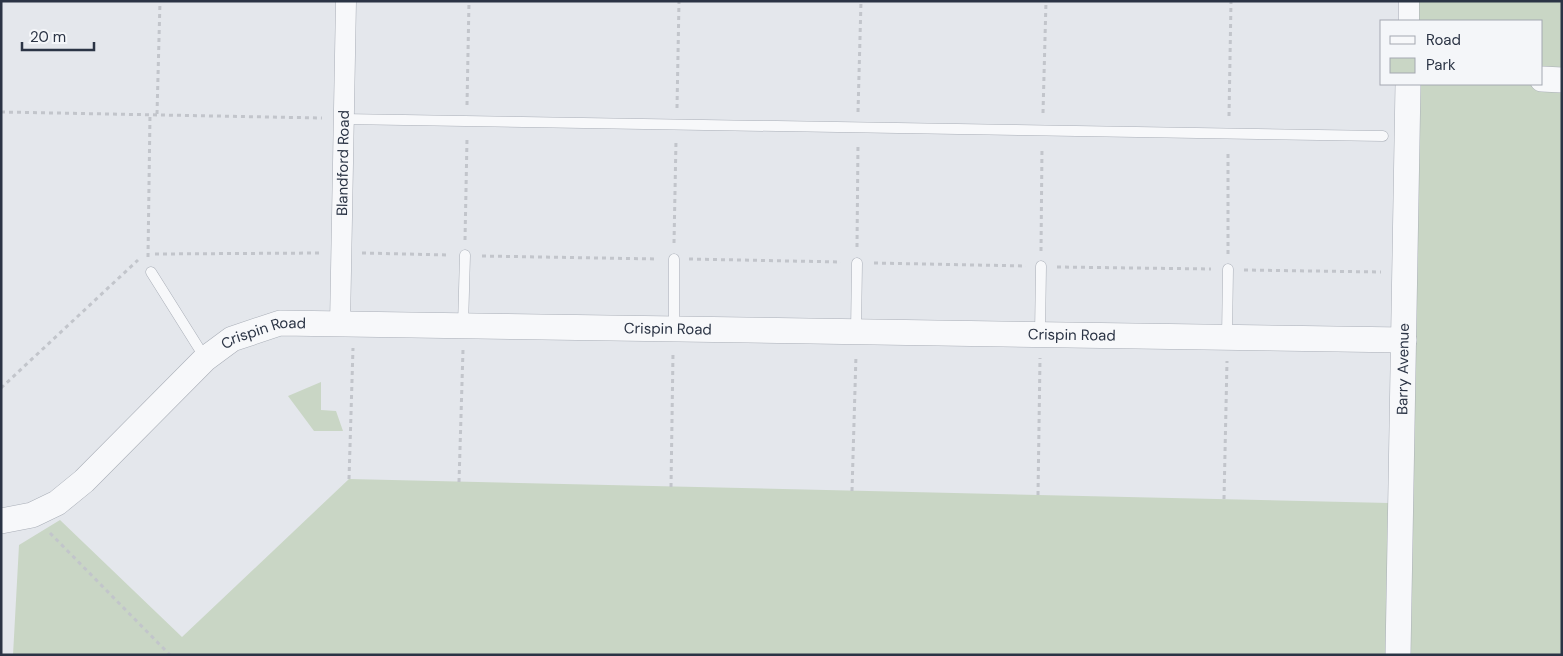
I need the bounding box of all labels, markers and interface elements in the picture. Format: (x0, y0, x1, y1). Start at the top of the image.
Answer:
scale bar (22, 20, 95, 52)
legend (1380, 20, 1543, 85)
text: 20 m (30, 27, 66, 47)
text: Road (1426, 30, 1461, 50)
text: Park (1426, 55, 1456, 75)
street label: Blandford Road (332, 110, 354, 216)
street label: Crispin Road (217, 313, 306, 354)
street label: Crispin Road (624, 318, 712, 340)
street label: Barry Avenue (1392, 323, 1414, 415)
street label: Crispin Road (1028, 324, 1116, 346)

